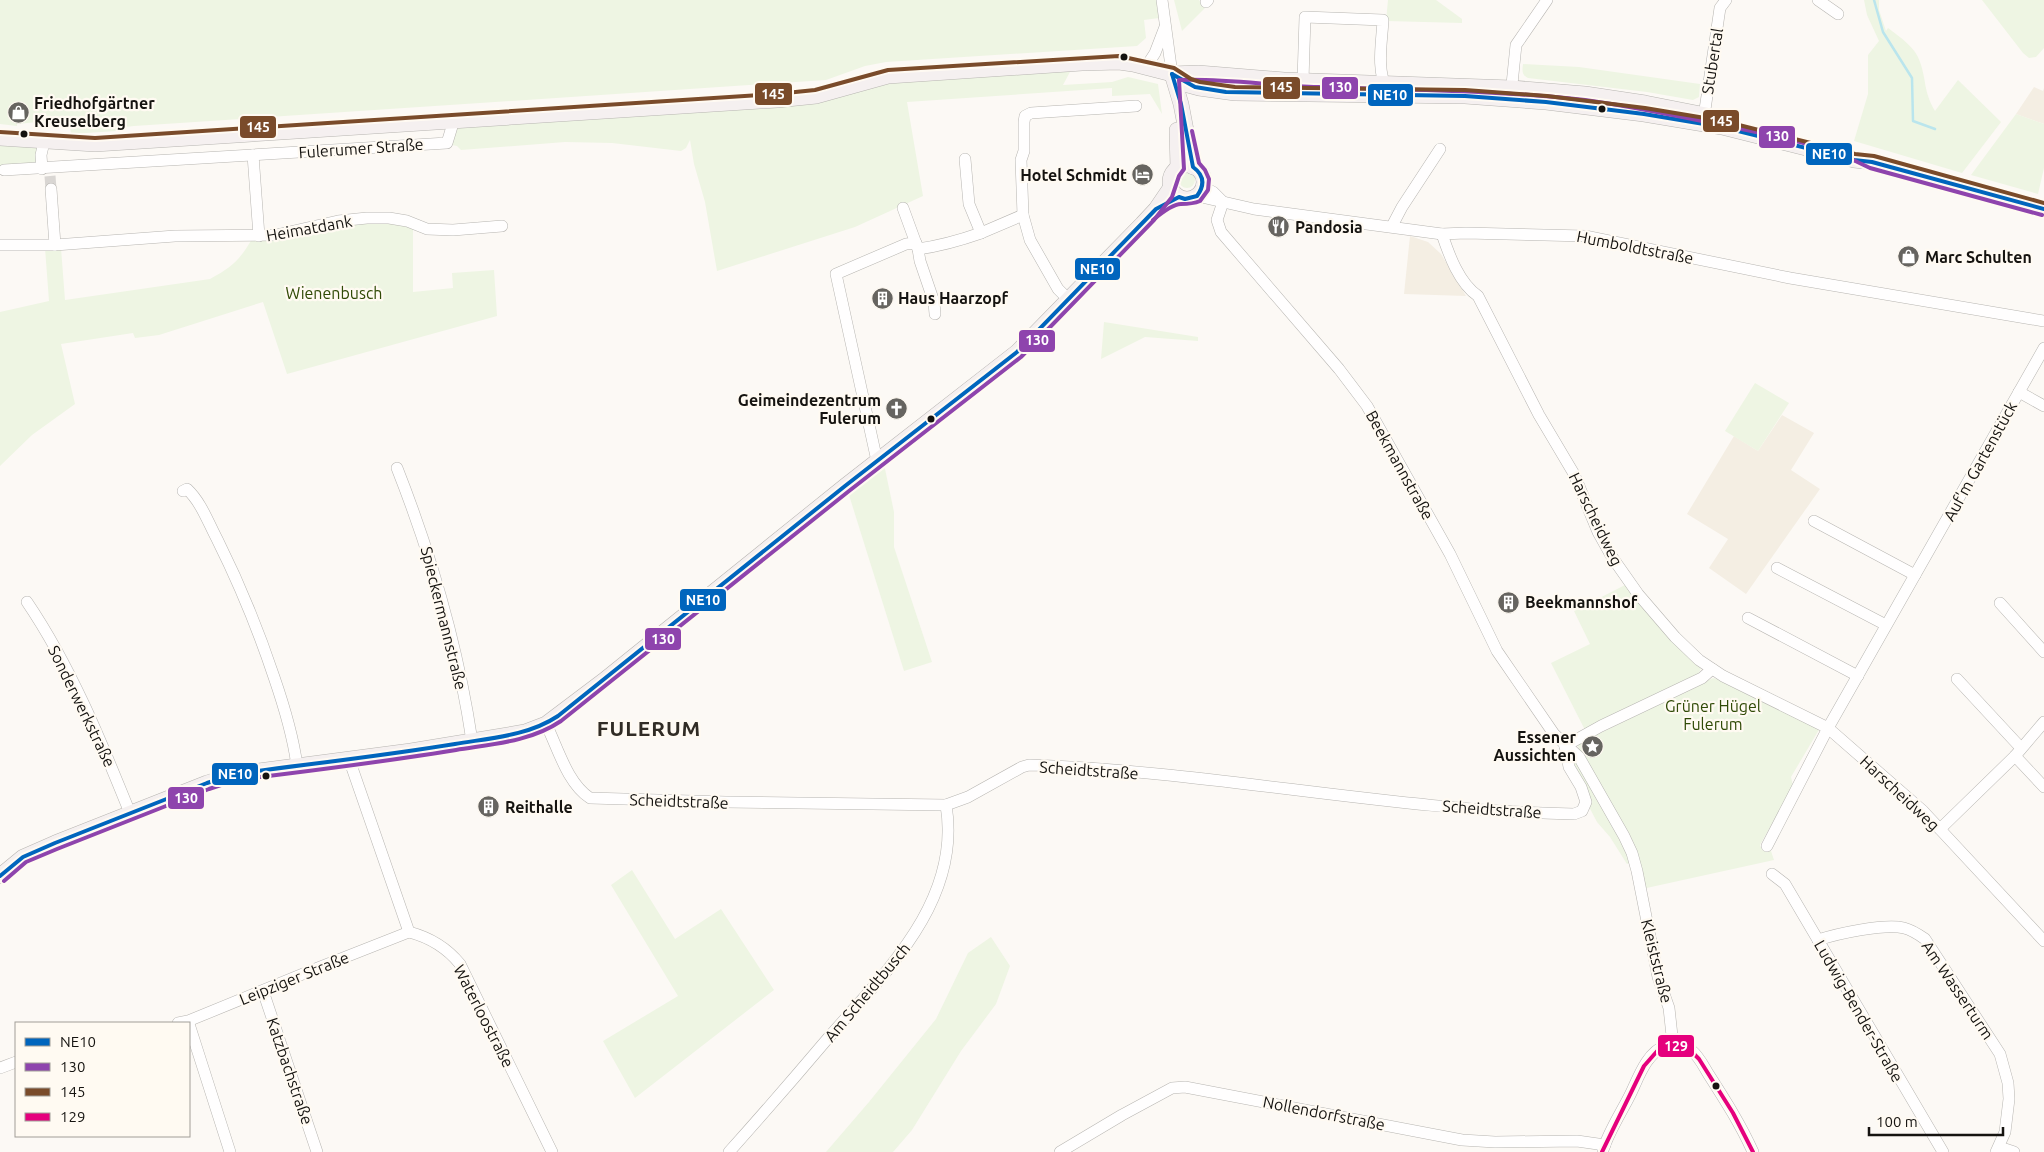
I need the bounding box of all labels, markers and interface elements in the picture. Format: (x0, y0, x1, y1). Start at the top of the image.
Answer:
street label: Stubertal (1698, 27, 1726, 95)
unlabelled marker (1119, 52, 1129, 62)
line badge: 145 (1262, 76, 1301, 100)
line badge: 130 (1321, 76, 1359, 100)
text: 145 (1269, 79, 1293, 95)
text: 130 (1328, 79, 1352, 95)
line badge: 145 (754, 82, 793, 106)
line badge: NE10 (1367, 83, 1414, 107)
text: 145 (761, 86, 785, 102)
text: NE10 (1373, 87, 1407, 103)
place label: Friedhofgärtner Kreuselberg (34, 94, 155, 130)
shop icon: Friedhofgärtner Kreuselberg (6, 100, 30, 124)
unlabelled marker (1597, 104, 1607, 114)
line badge: 145 (1702, 109, 1740, 133)
text: 145 (1709, 113, 1733, 129)
line badge: 145 (239, 115, 277, 139)
text: 145 (246, 119, 270, 135)
line badge: 130 (1758, 125, 1796, 149)
text: 130 (1765, 128, 1789, 144)
unlabelled marker (19, 129, 29, 139)
street label: Fulerumer Straße (298, 135, 424, 161)
line badge: NE10 (1805, 142, 1853, 166)
text: NE10 (1812, 146, 1846, 162)
hotel icon: Hotel Schmidt (1131, 163, 1155, 187)
place label: Hotel Schmidt (1020, 166, 1127, 184)
street label: Heimatdank (265, 212, 353, 244)
restaurant icon: Pandosia (1267, 215, 1291, 239)
place label: Pandosia (1295, 218, 1363, 236)
street label: Humboldtstraße (1575, 227, 1695, 267)
shop icon: Marc Schulten (1897, 245, 1921, 269)
place label: Marc Schulten (1925, 248, 2032, 266)
line badge: NE10 (1074, 257, 1121, 281)
text: NE10 (1080, 261, 1114, 277)
park label: Wienenbusch (286, 284, 382, 302)
building icon: Haus Haarzopf (870, 286, 894, 310)
place label: Haus Haarzopf (898, 289, 1009, 307)
line badge: 130 (1018, 329, 1056, 353)
text: 130 (1025, 332, 1049, 348)
place label: Geimeindezentrum Fulerum (738, 391, 881, 427)
church icon: Geimeindezentrum Fulerum (885, 397, 909, 421)
street label: Auf'm Gartenstück (1940, 398, 2020, 524)
street label: Beekmannstraße (1363, 407, 1437, 523)
unlabelled marker (926, 414, 936, 424)
street label: Harscheidweg (1566, 469, 1626, 569)
street label: Spieckermannstraße (417, 545, 471, 691)
line badge: NE10 (679, 588, 727, 612)
building icon: Beekmannshof (1497, 590, 1521, 614)
text: NE10 (686, 592, 720, 608)
place label: Beekmannshof (1525, 593, 1638, 611)
line badge: 130 (644, 627, 682, 651)
text: 130 (651, 631, 675, 647)
street label: Sonderwerkstraße (45, 642, 119, 770)
park label: Grüner Hügel Fulerum (1665, 697, 1761, 733)
district label: FULERUM (597, 716, 701, 740)
place label: Essener Aussichten (1493, 728, 1576, 764)
place icon: Essener Aussichten (1580, 734, 1604, 758)
street label: Harscheidweg (1857, 752, 1943, 834)
street label: Scheidtstraße (1039, 758, 1139, 782)
line badge: NE10 (211, 762, 259, 786)
text: NE10 (218, 766, 252, 782)
unlabelled marker (261, 771, 271, 781)
line badge: 130 (167, 786, 205, 810)
text: 130 (174, 790, 198, 806)
street label: Scheidtstraße (629, 790, 729, 812)
building icon: Reithalle (477, 795, 501, 819)
street label: Scheidtstraße (1442, 797, 1542, 821)
place label: Reithalle (505, 798, 573, 816)
street label: Kleiststraße (1638, 917, 1676, 1005)
street label: Ludwig-Bender-Straße (1811, 937, 1907, 1085)
street label: Am Wasserturm (1918, 937, 1998, 1043)
street label: Am Scheidtbusch (821, 939, 913, 1045)
street label: Leipziger Straße (237, 948, 351, 1008)
street label: Waterloostraße (450, 962, 518, 1070)
street label: Katzbachstraße (263, 1015, 317, 1127)
legend (15, 1022, 190, 1137)
text: NE10 (60, 1033, 96, 1050)
line badge: 129 (1657, 1034, 1695, 1058)
text: 129 (1664, 1038, 1688, 1054)
text: 130 (60, 1058, 85, 1075)
unlabelled marker (1711, 1081, 1721, 1091)
text: 145 (60, 1083, 85, 1100)
street label: Nollendorfstraße (1261, 1092, 1387, 1134)
scale bar (1869, 1104, 2003, 1136)
text: 129 (60, 1108, 85, 1125)
text: 100 m (1876, 1113, 1918, 1130)

